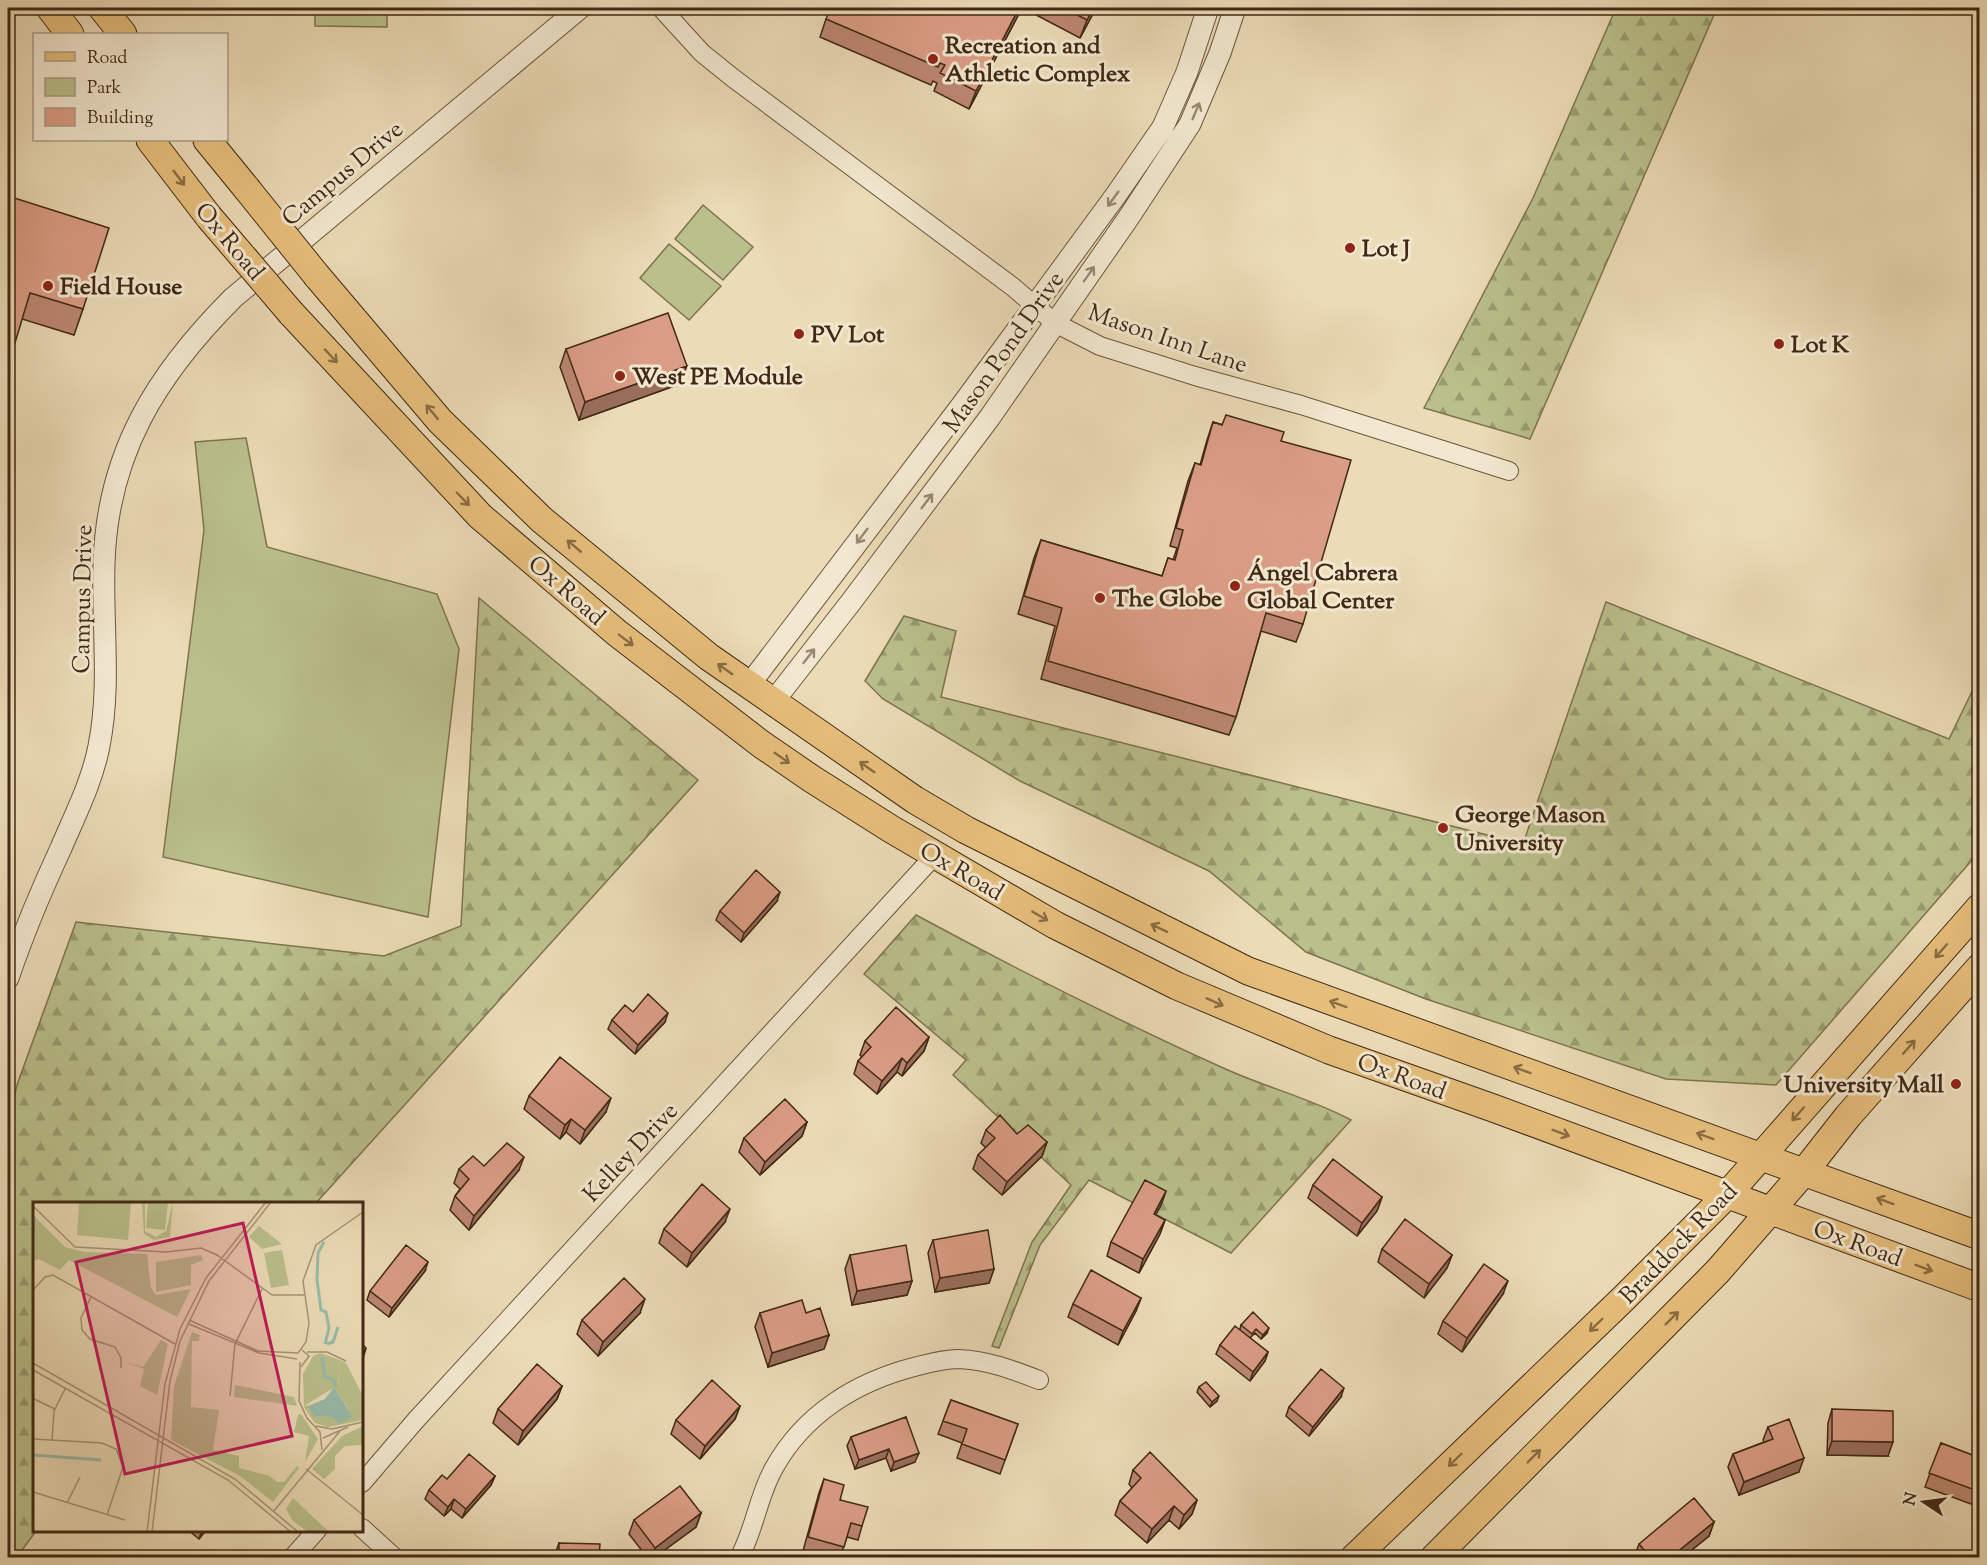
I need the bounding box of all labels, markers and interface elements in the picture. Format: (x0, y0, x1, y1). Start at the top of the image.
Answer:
place label: Recreation and Athletic Complex (945, 30, 1130, 92)
legend (33, 33, 228, 141)
text: Road (87, 46, 127, 72)
marker: Recreation and Athletic Complex (926, 52, 940, 66)
text: Park (87, 76, 122, 102)
one-way arrow (1191, 102, 1202, 120)
text: Building (87, 106, 153, 132)
street label: Campus Drive (275, 114, 411, 235)
one-way arrow (173, 170, 186, 186)
one-way arrow (1107, 191, 1119, 207)
street label: Ox Road (186, 196, 272, 289)
place label: Lot J (1362, 233, 1410, 267)
marker: Lot J (1343, 241, 1357, 255)
street label: Mason Pond Drive (936, 265, 1073, 441)
one-way arrow (1083, 266, 1095, 282)
place label: Field House (60, 271, 182, 305)
marker: Field House (41, 279, 55, 293)
street label: Mason Inn Lane (1083, 297, 1252, 383)
place label: PV Lot (811, 319, 885, 353)
marker: PV Lot (792, 327, 806, 341)
place label: Lot K (1791, 329, 1850, 363)
marker: Lot K (1772, 337, 1786, 351)
one-way arrow (324, 348, 338, 363)
place label: West PE Module (632, 361, 803, 395)
marker: West PE Module (613, 369, 627, 383)
one-way arrow (425, 405, 439, 420)
one-way arrow (456, 491, 471, 506)
one-way arrow (921, 493, 933, 509)
street label: Campus Drive (66, 524, 102, 674)
one-way arrow (856, 528, 869, 544)
one-way arrow (566, 539, 582, 552)
street label: Ox Road (520, 548, 612, 635)
place label: Ángel Cabrera Global Center (1247, 557, 1399, 619)
marker: Ángel Cabrera Global Center (1228, 579, 1242, 593)
place label: The Globe (1112, 583, 1222, 617)
marker: The Globe (1093, 591, 1107, 605)
one-way arrow (618, 634, 634, 647)
one-way arrow (803, 648, 816, 664)
one-way arrow (717, 662, 734, 674)
one-way arrow (773, 752, 789, 764)
one-way arrow (858, 760, 875, 773)
place label: George Mason University (1455, 799, 1607, 861)
marker: George Mason University (1436, 821, 1450, 835)
street label: Ox Road (912, 835, 1010, 911)
one-way arrow (1031, 910, 1048, 922)
one-way arrow (1150, 921, 1168, 933)
one-way arrow (1934, 943, 1948, 958)
one-way arrow (1205, 997, 1223, 1008)
one-way arrow (1329, 997, 1348, 1008)
one-way arrow (1902, 1040, 1916, 1055)
street label: Ox Road (1352, 1046, 1451, 1110)
one-way arrow (1513, 1063, 1532, 1074)
place label: University Mall (1784, 1069, 1944, 1103)
marker: University Mall (1949, 1077, 1963, 1091)
street label: Kelley Drive (576, 1096, 687, 1211)
one-way arrow (1791, 1106, 1805, 1121)
one-way arrow (1552, 1129, 1570, 1140)
one-way arrow (1696, 1129, 1715, 1140)
street label: Braddock Road (1613, 1176, 1747, 1313)
one-way arrow (1876, 1195, 1895, 1206)
inset map (33, 1202, 363, 1532)
street label: Ox Road (1808, 1213, 1907, 1277)
one-way arrow (1914, 1263, 1933, 1274)
one-way arrow (1664, 1310, 1679, 1325)
one-way arrow (1589, 1318, 1604, 1332)
one-way arrow (1527, 1449, 1542, 1464)
one-way arrow (1448, 1453, 1463, 1467)
north arrow (1894, 1472, 1954, 1532)
text: N (1899, 1490, 1925, 1508)

